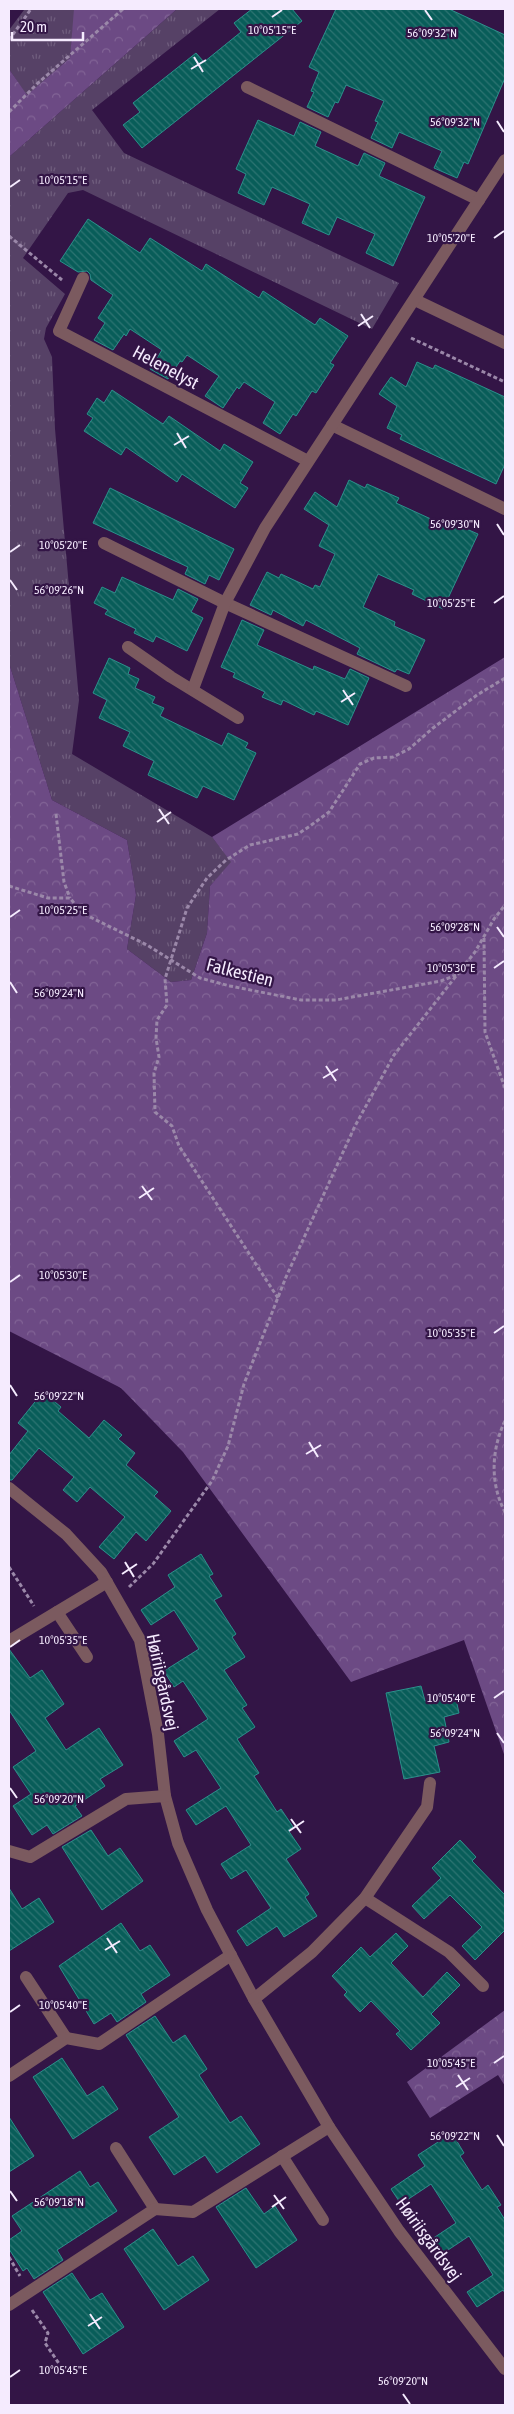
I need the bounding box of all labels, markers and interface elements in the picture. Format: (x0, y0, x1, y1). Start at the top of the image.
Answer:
scale bar (12, 10, 84, 42)
text: 20 m (20, 18, 47, 35)
text: 10°05'15"E (248, 23, 296, 37)
text: 56°09'32"N (407, 26, 457, 40)
text: 56°09'32"N (430, 115, 480, 129)
text: 10°05'15"E (39, 173, 87, 187)
text: 10°05'20"E (427, 231, 475, 245)
street label: Helenelyst (129, 341, 203, 393)
text: 56°09'30"N (430, 517, 480, 531)
text: 10°05'20"E (39, 538, 87, 552)
text: 56°09'26"N (34, 583, 84, 597)
text: 10°05'25"E (427, 596, 475, 610)
text: 10°05'25"E (39, 903, 87, 917)
text: 56°09'28"N (430, 920, 480, 934)
street label: Falkestien (204, 954, 276, 990)
text: 10°05'30"E (427, 961, 475, 975)
text: 56°09'24"N (34, 986, 84, 1000)
text: 10°05'30"E (39, 1268, 87, 1282)
text: 10°05'35"E (427, 1326, 475, 1340)
text: 56°09'22"N (34, 1389, 84, 1403)
street label: Høiriisgårdsvej (142, 1632, 184, 1732)
text: 10°05'35"E (39, 1633, 87, 1647)
text: 10°05'40"E (427, 1691, 475, 1705)
text: 56°09'24"N (430, 1726, 480, 1740)
text: 56°09'20"N (34, 1792, 84, 1806)
text: 10°05'40"E (39, 1998, 87, 2012)
text: 10°05'45"E (427, 2056, 475, 2070)
text: 56°09'22"N (430, 2129, 480, 2143)
street label: Høiriisgårdsvej (392, 2193, 466, 2285)
text: 56°09'18"N (34, 2195, 84, 2209)
text: 10°05'45"E (39, 2363, 87, 2377)
text: 56°09'20"N (378, 2374, 428, 2388)

